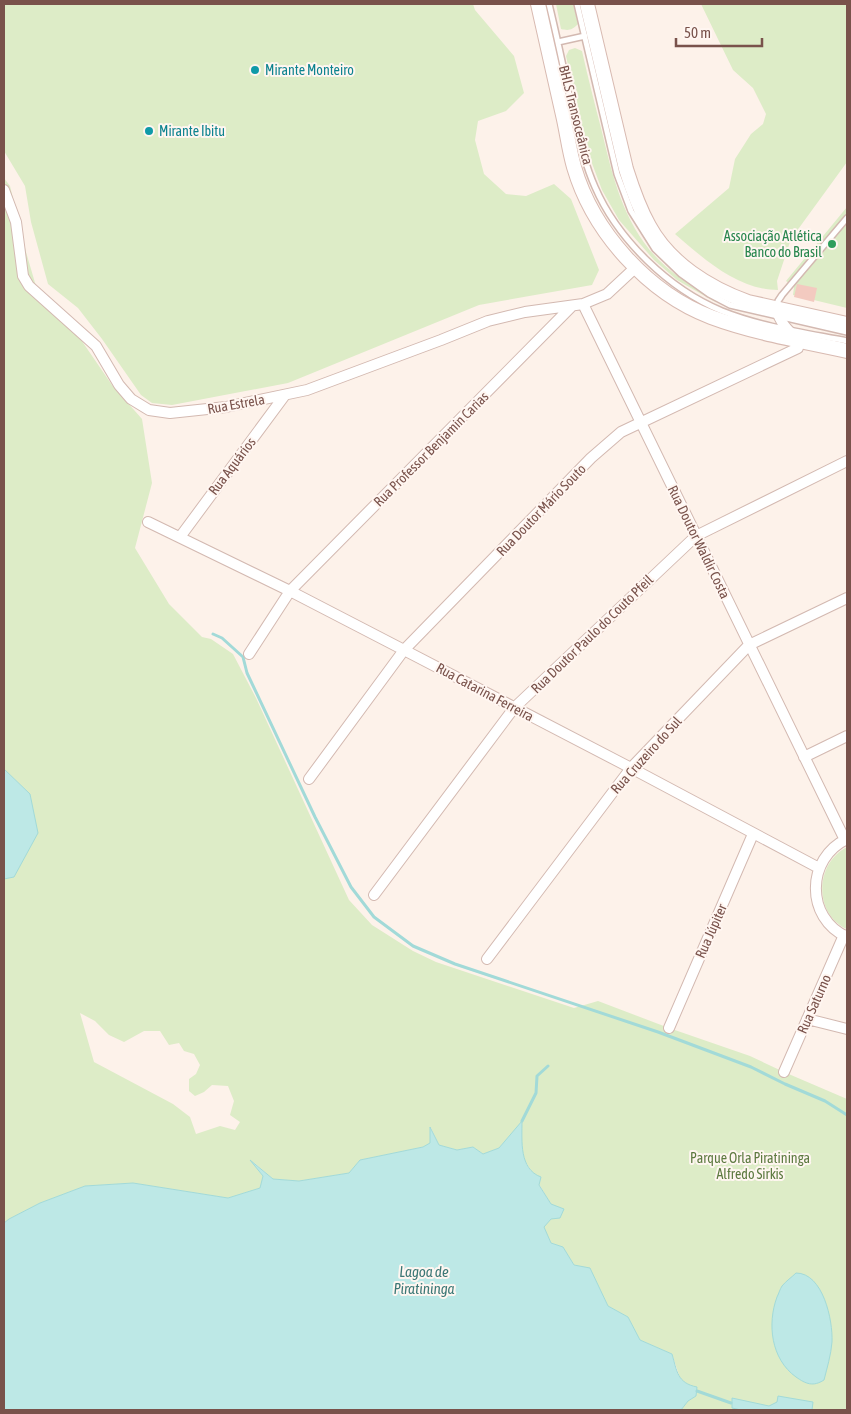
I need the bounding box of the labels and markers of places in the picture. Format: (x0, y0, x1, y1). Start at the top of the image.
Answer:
place label: Mirante Monteiro (265, 62, 354, 78)
marker: Mirante Monteiro (249, 64, 261, 76)
place label: Mirante Ibitu (159, 123, 225, 139)
marker: Mirante Ibitu (143, 125, 155, 137)
place label: Associação Atlética Banco do Brasil (724, 228, 822, 260)
marker: Associação Atlética Banco do Brasil (826, 238, 838, 250)

